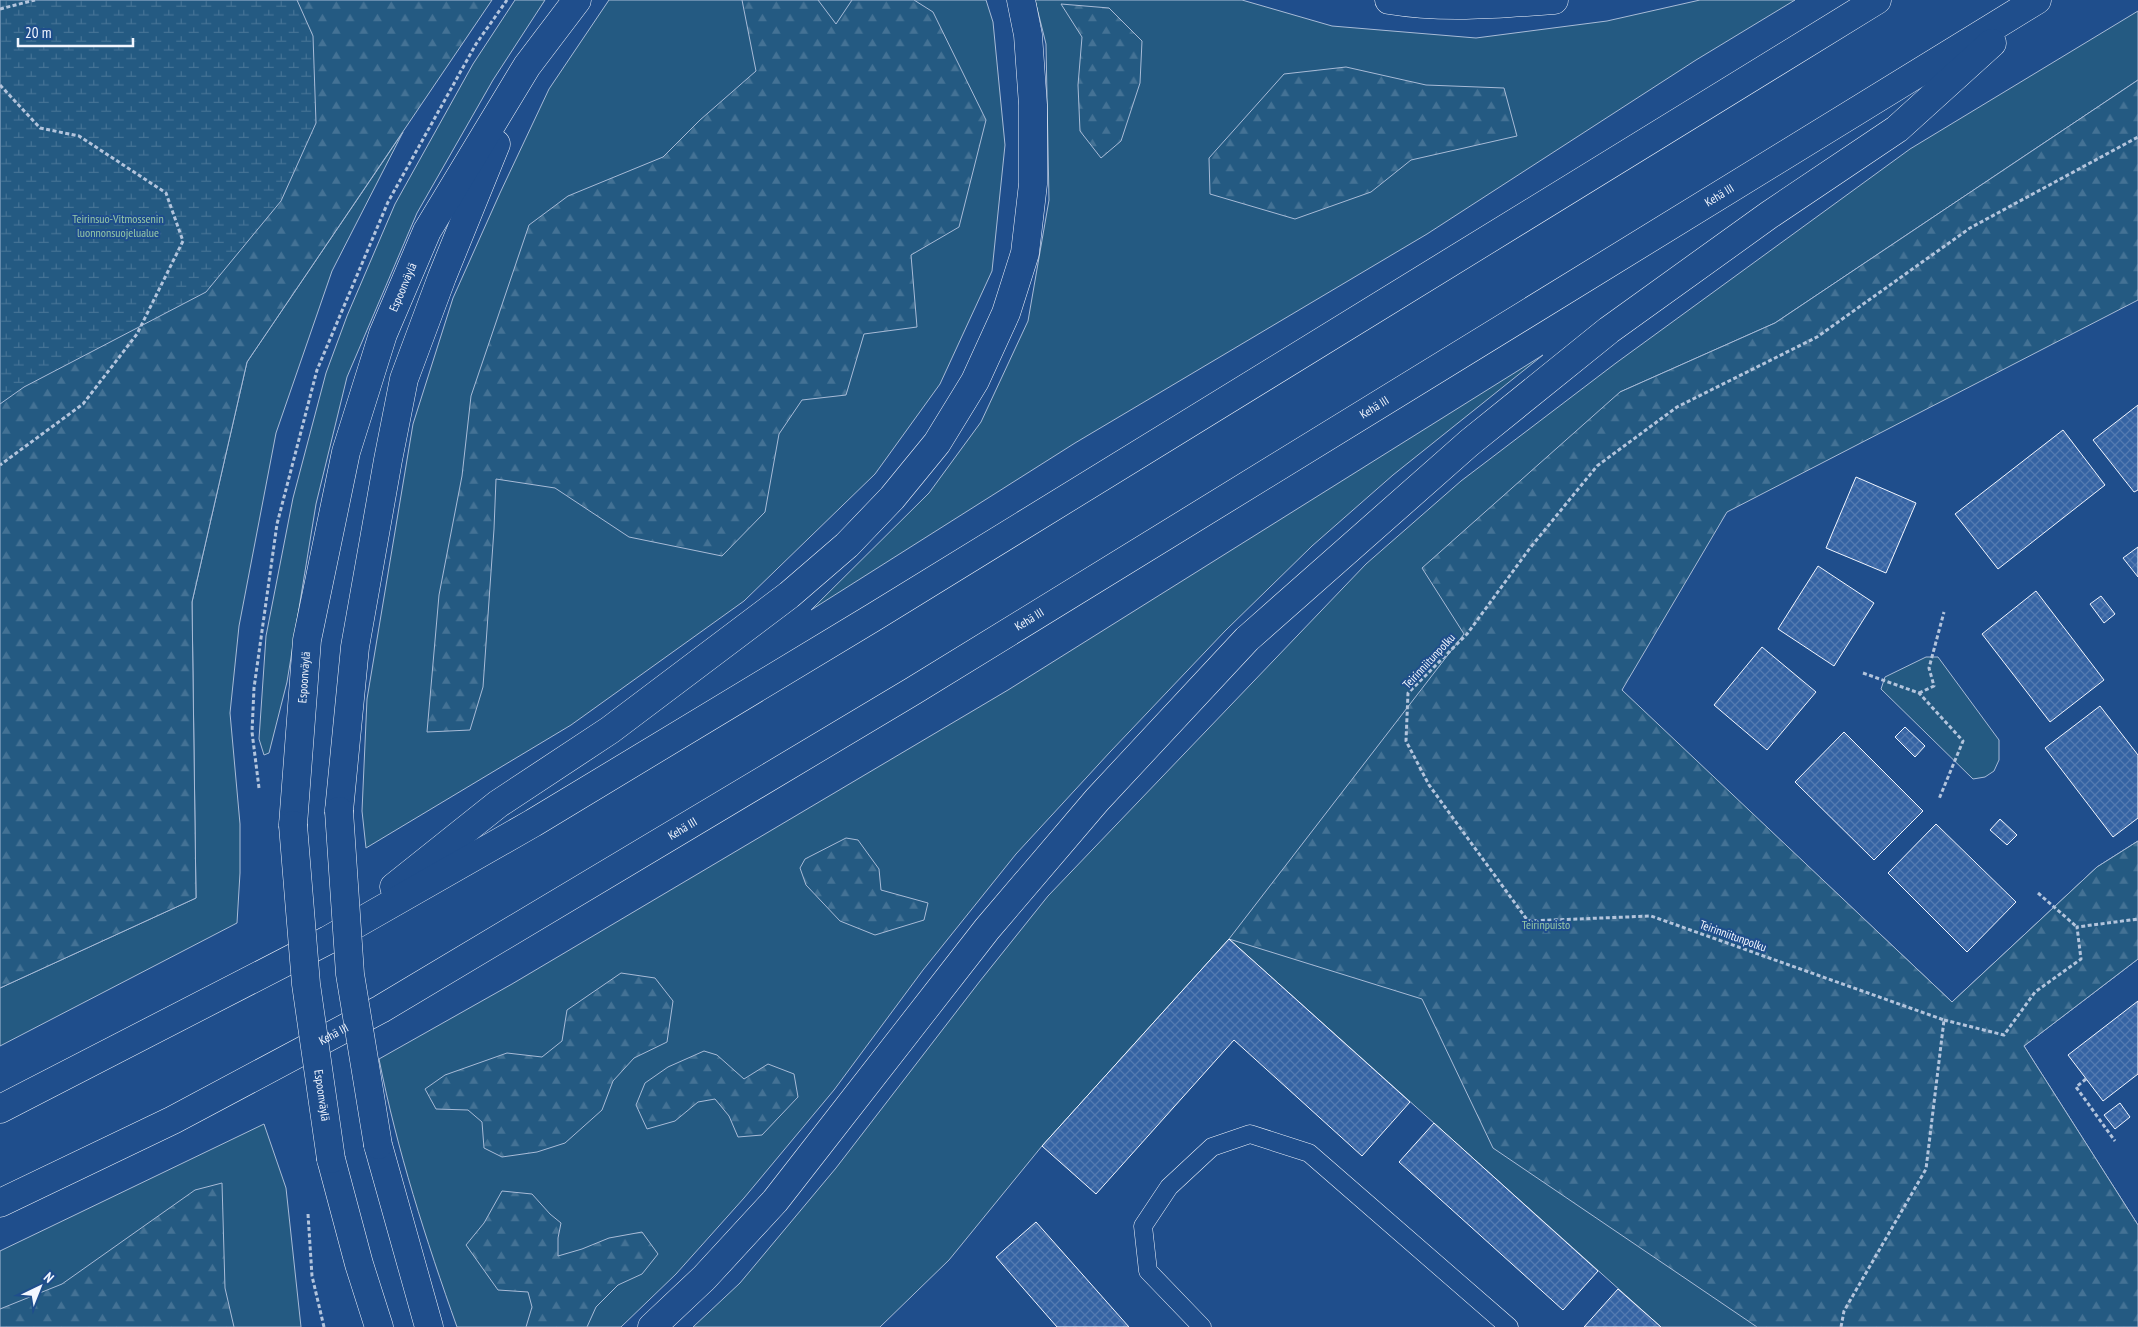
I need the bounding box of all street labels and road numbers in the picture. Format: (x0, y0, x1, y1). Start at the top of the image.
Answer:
street label: Kehä III (1702, 180, 1736, 209)
street label: Espoonväylä (385, 260, 420, 314)
street label: Kehä III (1357, 392, 1391, 422)
street label: Kehä III (1012, 604, 1046, 634)
street label: Teirinniitunpolku (1399, 630, 1458, 691)
street label: Espoonväylä (294, 651, 313, 704)
street label: Kehä III (665, 814, 700, 843)
street label: Teirinniitunpolku (1698, 916, 1769, 955)
street label: Kehä III (316, 1020, 351, 1048)
street label: Espoonväylä (311, 1069, 334, 1122)

